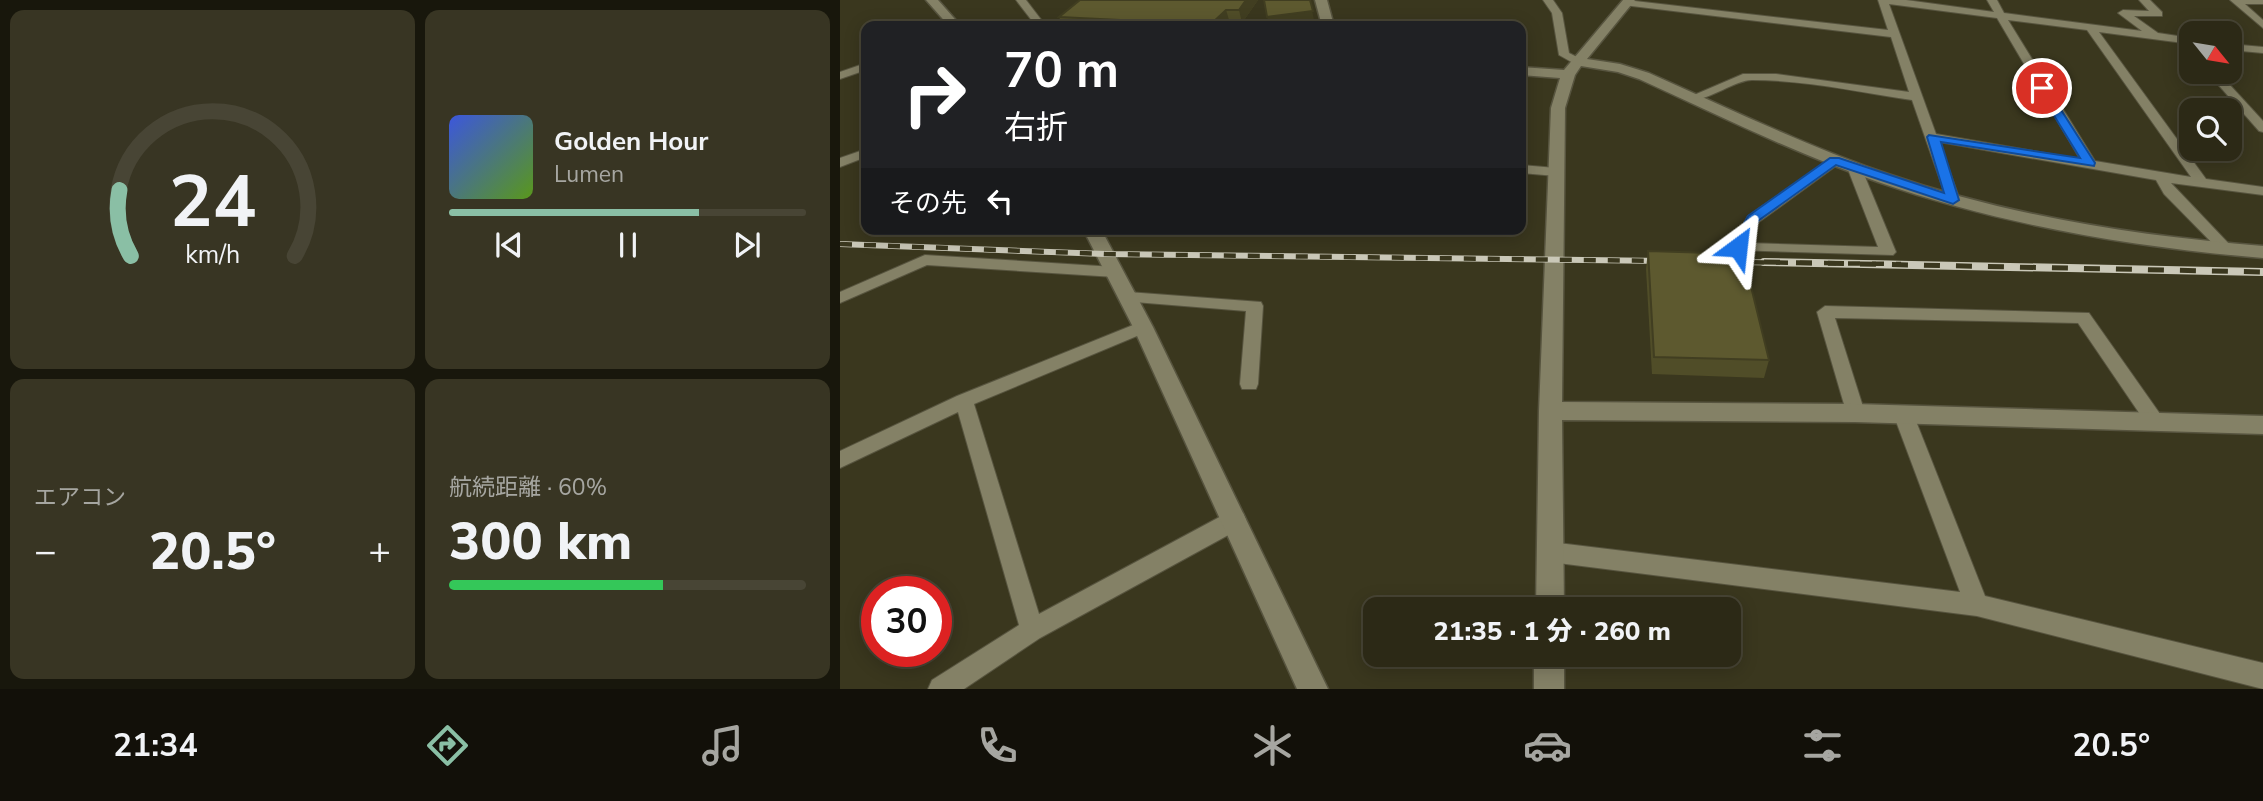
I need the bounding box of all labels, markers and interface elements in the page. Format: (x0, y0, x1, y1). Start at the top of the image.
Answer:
north arrow (2179, 21, 2242, 84)
map controls (2179, 21, 2242, 161)
text: 70 m (1004, 37, 1119, 104)
icon: right (889, 49, 980, 140)
pin (2012, 58, 2072, 118)
icon: arrive (2023, 69, 2061, 107)
button: search (2179, 98, 2242, 161)
text: 右折 (1004, 106, 1068, 149)
text: Golden Hour (554, 124, 709, 159)
text: 24 (169, 152, 256, 252)
text: Lumen (554, 159, 624, 190)
icon: left (981, 182, 1019, 220)
text: その先 (889, 186, 967, 221)
position arrow (1701, 210, 1775, 284)
icon: previous (490, 226, 528, 264)
icon: pause (609, 226, 647, 264)
icon: next (728, 226, 766, 264)
text: km/h (185, 238, 240, 272)
text: 航続距離 · 60% (449, 472, 607, 503)
text: エアコン (34, 482, 126, 513)
text: 300 km (449, 506, 632, 577)
text: 20.5° (149, 516, 276, 587)
text: − (34, 526, 57, 577)
text: + (368, 526, 391, 577)
speed limit sign: 30 (861, 576, 952, 667)
text: 21:35 · 1 分 · 260 m (1433, 614, 1671, 649)
icon: directions (423, 721, 472, 770)
icon: music (698, 721, 747, 770)
icon: phone (973, 721, 1022, 770)
icon: climate (1248, 721, 1297, 770)
icon: car (1523, 721, 1572, 770)
icon: filters (1798, 721, 1847, 770)
text: 21:34 (113, 724, 198, 767)
text: 20.5° (2072, 724, 2150, 767)

